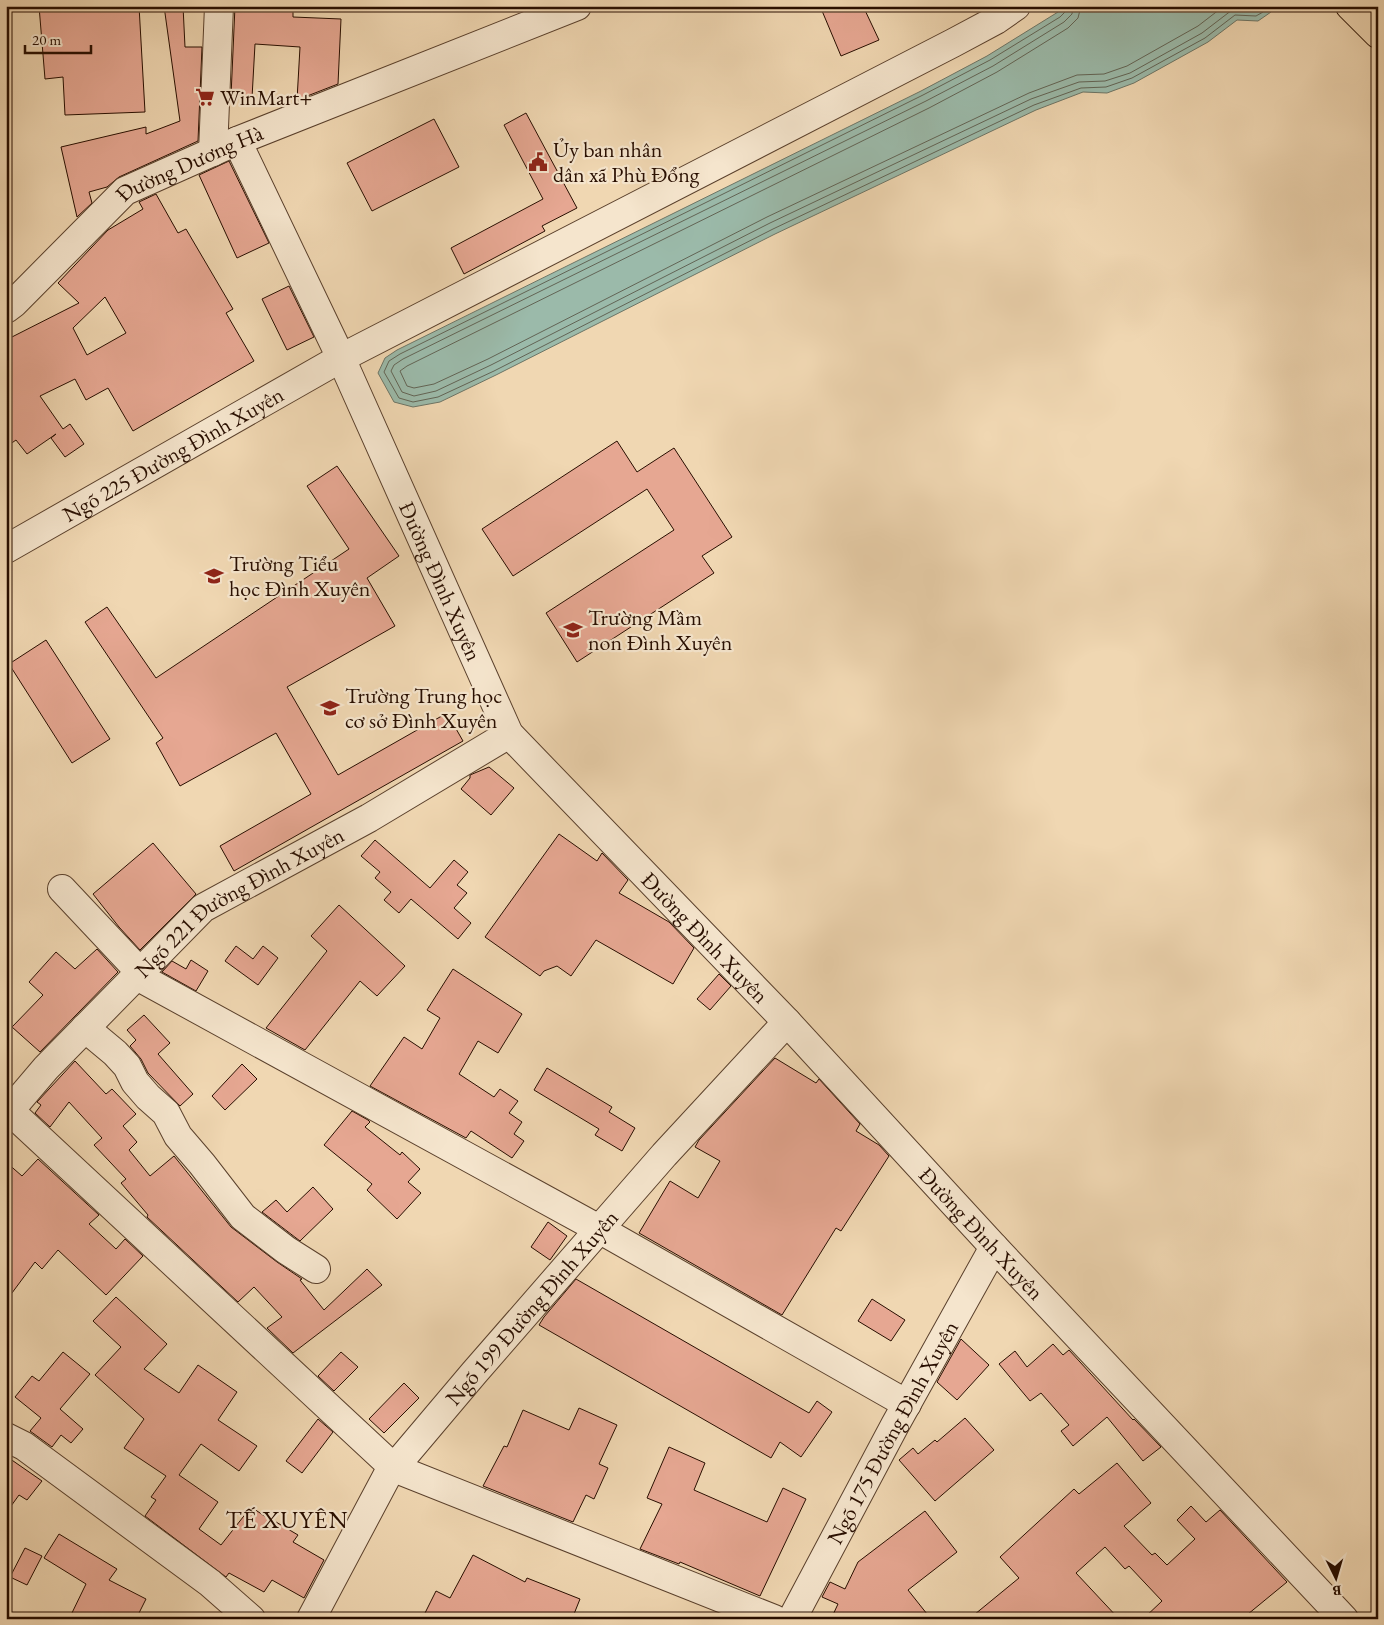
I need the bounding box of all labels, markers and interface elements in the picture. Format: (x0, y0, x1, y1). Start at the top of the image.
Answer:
scale bar (25, 22, 91, 54)
text: 20 m (32, 30, 61, 49)
place label: WinMart+ (220, 83, 312, 112)
supermarket icon: WinMart+ (194, 86, 216, 108)
street label: Đường Dương Hà (109, 118, 268, 208)
place label: Ủy ban nhân dân xã Phù Đổng (553, 135, 700, 189)
public building icon: Ủy ban nhân dân xã Phù Đổng (527, 151, 549, 173)
street label: Ngõ 225 Đường Đình Xuyên (57, 380, 289, 529)
street label: Đường Đình Xuyên (392, 497, 489, 666)
place label: Trường Tiểu học Đình Xuyên (229, 549, 371, 603)
school or university icon: Trường Tiểu học Đình Xuyên (203, 565, 225, 587)
place label: Trường Mầm non Đình Xuyên (588, 603, 733, 657)
school or university icon: Trường Mầm non Đình Xuyên (562, 619, 584, 641)
place label: Trường Trung học cơ sở Đình Xuyên (345, 681, 502, 735)
school or university icon: Trường Trung học cơ sở Đình Xuyên (319, 697, 341, 719)
street label: Ngõ 221 Đường Đình Xuyên (129, 820, 349, 984)
street label: Đường Đình Xuyên (635, 866, 775, 1010)
street label: Đường Đình Xuyên (912, 1161, 1051, 1307)
street label: Ngõ 199 Đường Đình Xuyên (439, 1204, 625, 1412)
street label: Ngõ 175 Đường Đình Xuyên (820, 1315, 965, 1549)
district label: TẾ XUYÊN (226, 1504, 348, 1535)
north arrow (1312, 1552, 1362, 1602)
text: B (1332, 1582, 1342, 1600)

